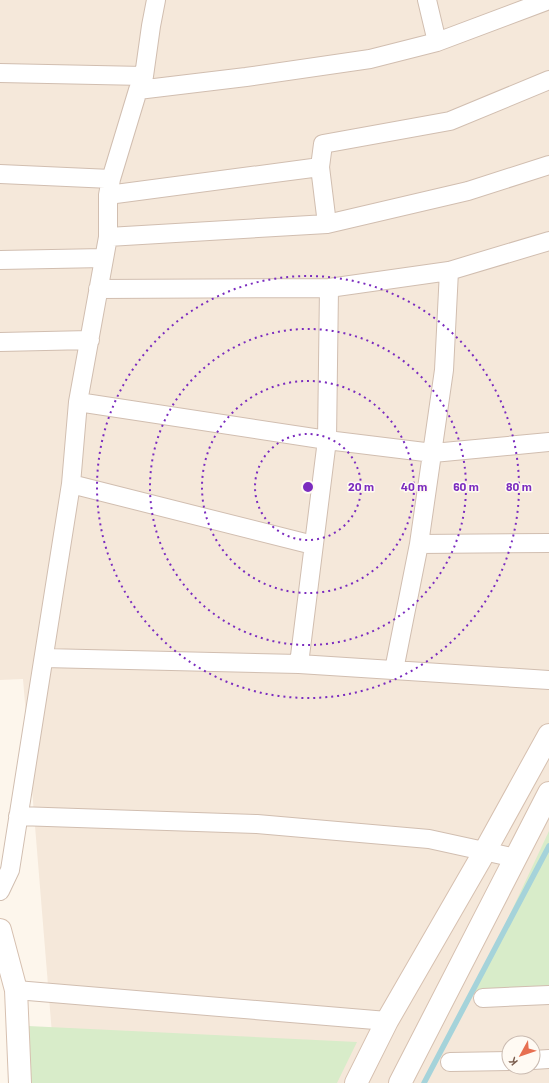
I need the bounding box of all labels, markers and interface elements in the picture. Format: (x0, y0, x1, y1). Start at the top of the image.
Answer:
text: 20 m (348, 479, 374, 493)
text: 40 m (401, 479, 427, 493)
text: 60 m (453, 479, 479, 493)
text: 80 m (506, 479, 532, 493)
centre of rings (301, 480, 315, 494)
north arrow (501, 1035, 541, 1075)
text: K (506, 1055, 520, 1069)

